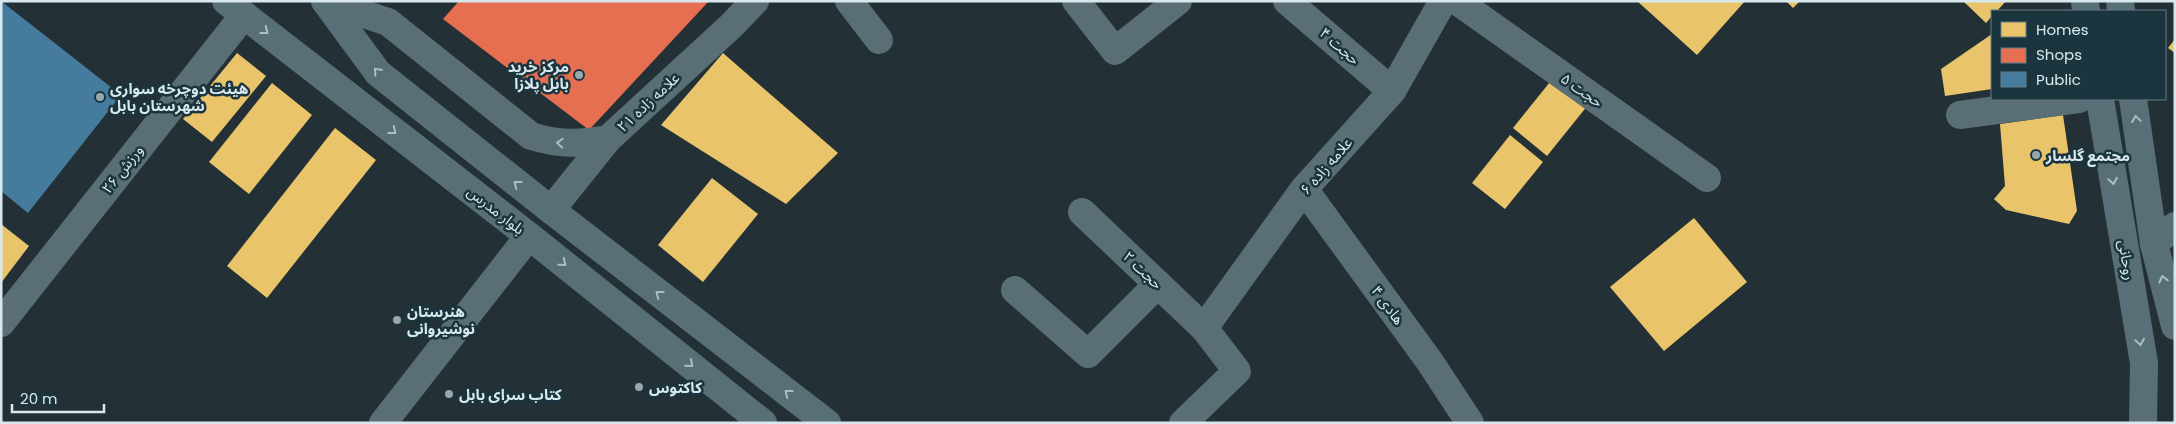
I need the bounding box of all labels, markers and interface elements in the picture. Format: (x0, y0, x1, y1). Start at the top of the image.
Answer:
legend (1991, 10, 2166, 100)
text: Homes (2036, 19, 2089, 40)
street label: حجت ۴ (1315, 23, 1365, 70)
one-way arrow (259, 26, 268, 35)
text: Shops (2036, 44, 2082, 65)
place label: مرکز خرید بابل پلازا (508, 56, 569, 94)
one-way arrow (374, 67, 383, 76)
street label: علامه زاده ۲۱ (612, 67, 684, 137)
street label: حجت ۵ (1557, 68, 1608, 112)
marker: مرکز خرید بابل پلازا (573, 69, 585, 81)
text: Public (2036, 69, 2081, 90)
place label: هیئت دوچرخه سواری شهرستان بابل (110, 78, 249, 116)
marker: هیئت دوچرخه سواری شهرستان بابل (94, 91, 106, 103)
one-way arrow (2131, 114, 2142, 122)
one-way arrow (387, 125, 397, 134)
street label: علامه زاده ۶ (1295, 132, 1357, 199)
one-way arrow (556, 137, 564, 148)
street label: ورزش ۲۶ (96, 140, 148, 198)
place label: مجتمع گلسار (2045, 145, 2130, 167)
marker: مجتمع گلسار (2030, 149, 2042, 161)
one-way arrow (2108, 177, 2118, 186)
street label: بلوار مدرس (463, 181, 529, 239)
one-way arrow (514, 181, 523, 189)
street label: روحانی (2113, 238, 2141, 282)
street label: حجت ۲ (1119, 246, 1168, 294)
one-way arrow (557, 257, 566, 265)
one-way arrow (2158, 275, 2168, 283)
street label: هادی ۴ (1367, 281, 1409, 329)
one-way arrow (655, 291, 665, 300)
place label: هنرستان نوشیروانی (407, 301, 475, 339)
marker: هنرستان نوشیروانی (391, 314, 403, 326)
one-way arrow (2135, 337, 2145, 346)
one-way arrow (684, 359, 693, 367)
place label: کاکتوس (649, 377, 702, 398)
marker: کاکتوس (633, 381, 645, 393)
scale bar (12, 382, 105, 414)
place label: کتاب سرای بابل (459, 384, 562, 405)
text: 20 m (20, 388, 58, 409)
marker: کتاب سرای بابل (443, 388, 455, 400)
one-way arrow (784, 390, 794, 399)

